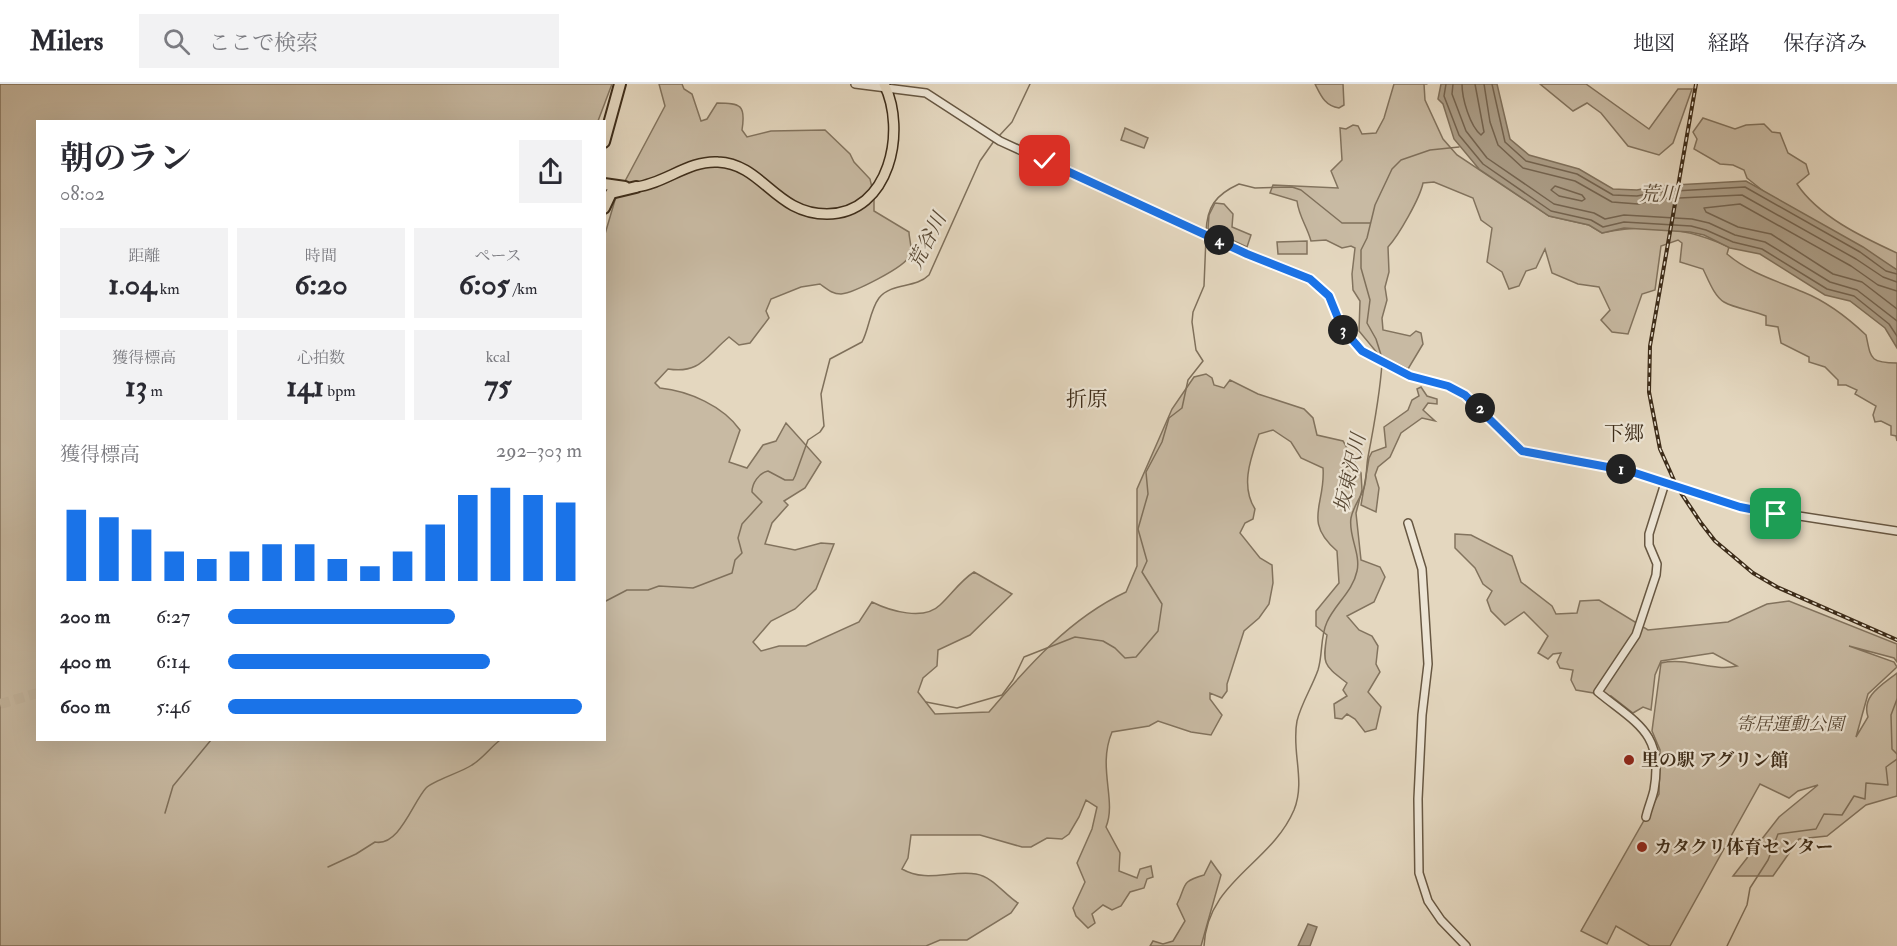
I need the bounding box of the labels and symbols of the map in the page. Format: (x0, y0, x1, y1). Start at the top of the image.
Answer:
pin (1019, 135, 1070, 186)
water label: 荒川 (1639, 181, 1681, 207)
water label: 荒谷川 (902, 207, 953, 273)
pin: 4 (1204, 225, 1234, 255)
pin: 3 (1328, 315, 1358, 345)
district label: 折原 (1066, 386, 1108, 413)
pin: 2 (1465, 393, 1495, 423)
district label: 下郷 (1604, 421, 1644, 446)
water label: 坂東沢川 (1329, 429, 1372, 515)
pin: 1 (1606, 454, 1636, 484)
pin (1750, 488, 1801, 539)
park label: 寄居運動公園 (1736, 713, 1847, 736)
place label: 里の駅 アグリン館 (1641, 749, 1788, 772)
marker: 里の駅 アグリン館 (1622, 753, 1636, 767)
place label: カタクリ体育センター (1654, 836, 1833, 859)
marker: カタクリ体育センター (1635, 840, 1649, 854)

